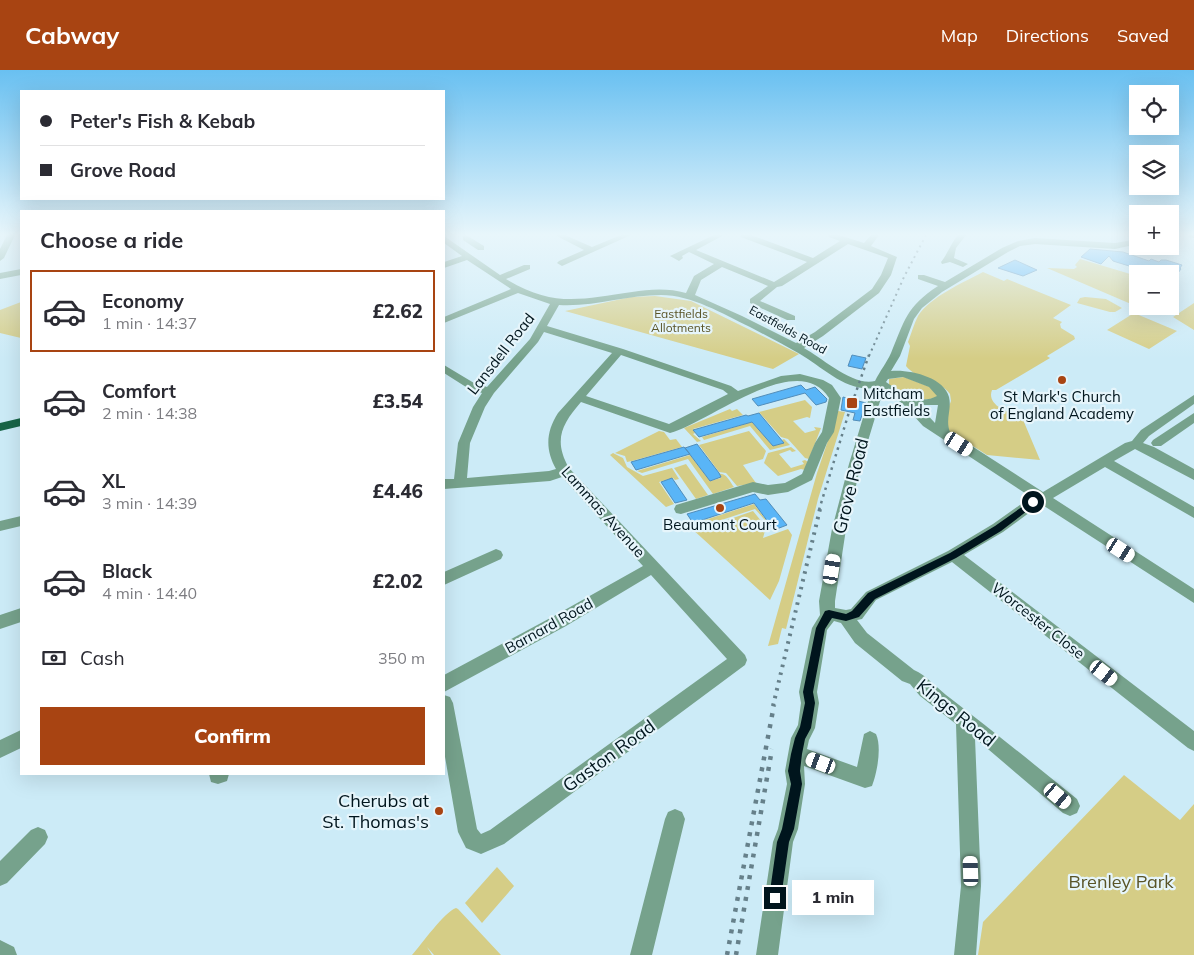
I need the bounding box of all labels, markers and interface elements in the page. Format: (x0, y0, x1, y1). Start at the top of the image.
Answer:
text: Cabway (25, 20, 119, 50)
text: Map (941, 24, 978, 47)
text: Directions (1006, 24, 1089, 47)
text: Saved (1117, 24, 1169, 47)
map controls (1129, 85, 1179, 315)
button: locate (1129, 85, 1179, 135)
text: Peter's Fish & Kebab (70, 109, 255, 133)
button: layers (1129, 145, 1179, 195)
text: Grove Road (70, 158, 176, 182)
button: + (1129, 205, 1179, 255)
text: Choose a ride (40, 226, 183, 254)
button: − (1129, 265, 1179, 315)
icon: car (42, 289, 87, 334)
text: Economy (102, 289, 184, 313)
text: £2.62 (372, 299, 423, 323)
street label: Eastfields Road (747, 302, 830, 357)
park label: Eastfields Allotments (651, 306, 711, 335)
street label: Lansdell Road (463, 309, 538, 398)
text: 1 min · 14:37 (102, 313, 197, 333)
marker: St Mark's Church of England Academy (1056, 374, 1068, 386)
icon: car (42, 379, 87, 424)
text: Comfort (102, 379, 176, 403)
place label: Mitcham Eastfields (863, 384, 930, 420)
place label: St Mark's Church of England Academy (990, 387, 1134, 423)
text: £3.54 (372, 389, 423, 413)
marker: Mitcham Eastfields (845, 396, 859, 410)
text: 2 min · 14:38 (102, 403, 197, 423)
car (942, 430, 975, 458)
street label: Grove Road (828, 436, 874, 536)
street label: Lammas Avenue (557, 462, 649, 561)
icon: car (42, 469, 87, 514)
text: XL (102, 469, 125, 493)
text: £4.46 (372, 479, 423, 503)
route start (1022, 491, 1044, 513)
text: 3 min · 14:39 (102, 493, 197, 513)
marker: Beaumont Court (714, 502, 726, 514)
place label: Beaumont Court (663, 515, 777, 534)
car (1104, 536, 1137, 564)
car (822, 553, 841, 585)
icon: car (42, 559, 87, 604)
text: Black (102, 559, 152, 583)
text: £2.02 (372, 569, 423, 593)
street label: Worcester Close (988, 578, 1089, 663)
text: 4 min · 14:40 (102, 583, 197, 603)
street label: Barnard Road (502, 594, 596, 658)
icon: cash (40, 644, 68, 672)
text: Cash (80, 646, 125, 670)
text: 350 m (378, 648, 425, 668)
car (1087, 658, 1120, 688)
street label: Kings Road (912, 674, 1000, 751)
button: Confirm (40, 707, 425, 765)
street label: Gaston Road (558, 714, 659, 797)
car (804, 751, 837, 775)
car (1041, 781, 1074, 811)
place label: Cherubs at St. Thomas's (322, 789, 429, 833)
marker: Cherubs at St. Thomas's (433, 805, 445, 817)
car (962, 856, 979, 886)
park label: Brenley Park (1068, 870, 1174, 893)
callout: 1 min (792, 880, 875, 916)
route end (764, 887, 786, 909)
text: 1 min (812, 887, 854, 907)

